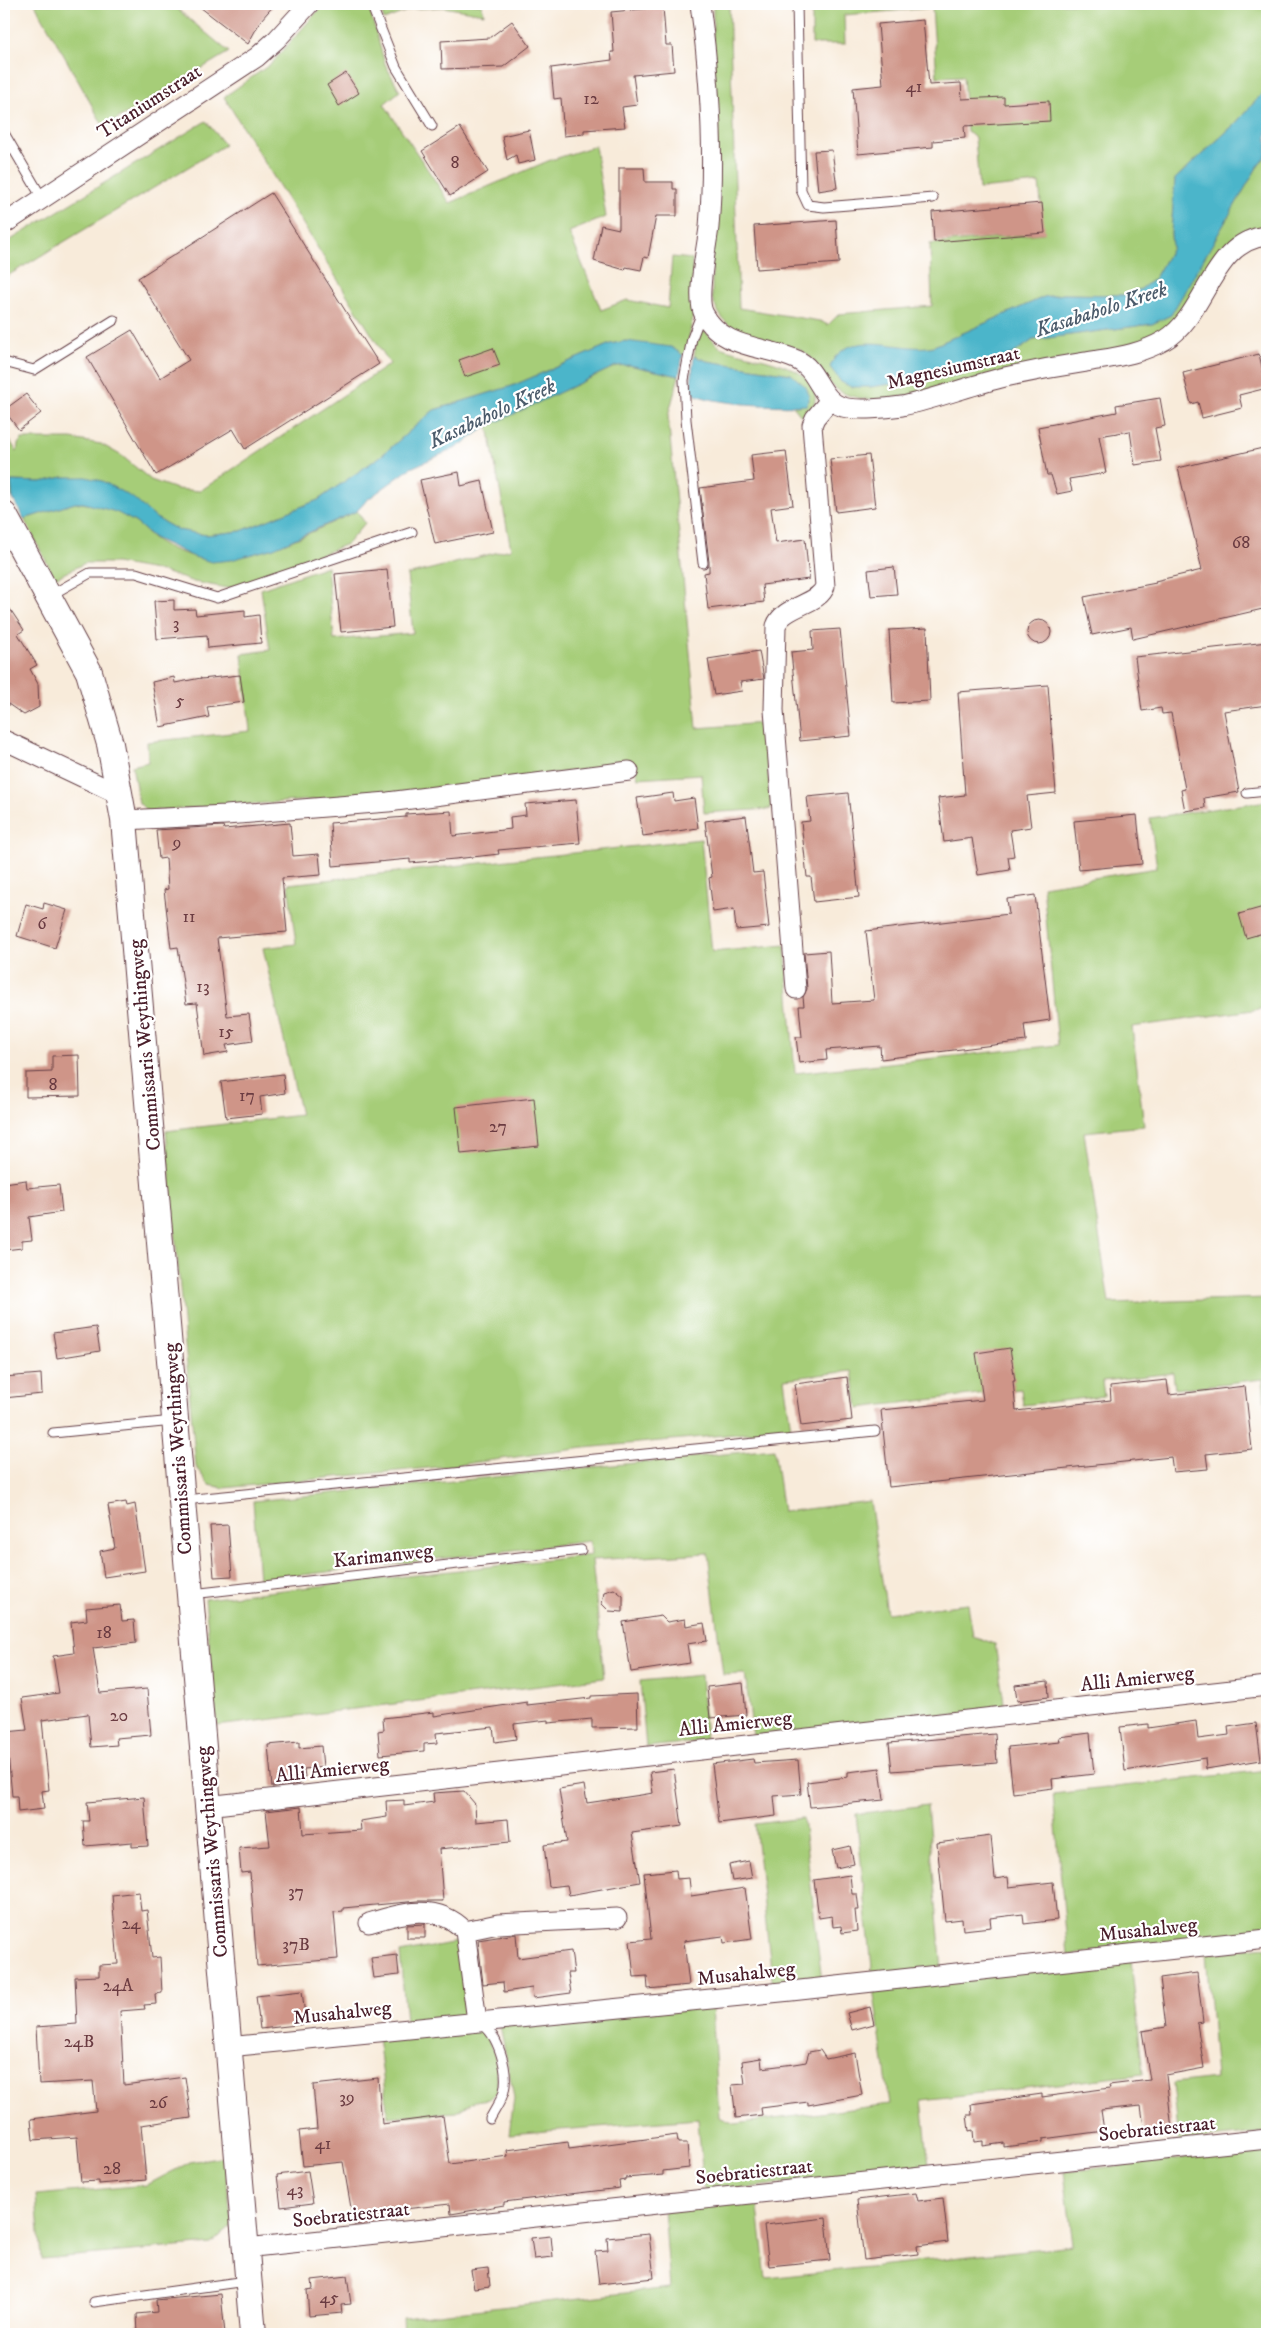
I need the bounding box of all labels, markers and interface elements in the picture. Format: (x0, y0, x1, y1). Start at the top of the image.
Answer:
street label: Titaniumstraat (93, 59, 207, 145)
house number: 41 (906, 76, 922, 98)
house number: 12 (583, 88, 599, 110)
house number: 8 (450, 152, 460, 174)
water label: Kasabaholo Kreek (1031, 276, 1171, 344)
street label: Magnesiumstraat (884, 341, 1022, 396)
water label: Kasabaholo Kreek (424, 373, 560, 455)
house number: 68 (1232, 532, 1250, 554)
house number: 3 (173, 613, 179, 635)
house number: 5 (176, 690, 185, 712)
house number: 9 (172, 832, 181, 854)
house number: 11 (182, 906, 196, 928)
house number: 6 (37, 913, 47, 935)
street label: Commissaris Weythingweg (124, 938, 167, 1152)
house number: 13 (196, 976, 210, 998)
house number: 15 (218, 1021, 234, 1043)
house number: 8 (48, 1074, 58, 1096)
house number: 17 (239, 1085, 255, 1107)
house number: 27 (489, 1116, 507, 1138)
street label: Commissaris Weythingweg (159, 1342, 198, 1556)
street label: Karimanweg (332, 1539, 434, 1574)
house number: 18 (96, 1622, 112, 1644)
street label: Alli Amierweg (1079, 1661, 1195, 1698)
house number: 20 (110, 1705, 128, 1727)
street label: Alli Amierweg (677, 1706, 793, 1743)
street label: Commissaris Weythingweg (191, 1745, 234, 1959)
street label: Alli Amierweg (274, 1752, 390, 1789)
house number: 37 (288, 1881, 304, 1903)
house number: 24 (121, 1913, 141, 1935)
street label: Musahalweg (1098, 1913, 1199, 1948)
house number: 37B (282, 1934, 310, 1956)
street label: Musahalweg (696, 1957, 797, 1992)
house number: 24A (103, 1975, 134, 1997)
street label: Musahalweg (292, 1996, 393, 2031)
house number: 24B (64, 2031, 94, 2053)
house number: 39 (339, 2087, 355, 2109)
house number: 26 (149, 2092, 168, 2114)
street label: Soebratiestraat (1097, 2111, 1217, 2148)
house number: 41 (315, 2133, 331, 2155)
street label: Soebratiestraat (694, 2154, 814, 2191)
house number: 28 (103, 2158, 121, 2180)
house number: 43 (286, 2179, 304, 2201)
street label: Soebratiestraat (291, 2197, 411, 2234)
house number: 45 (319, 2287, 339, 2309)

